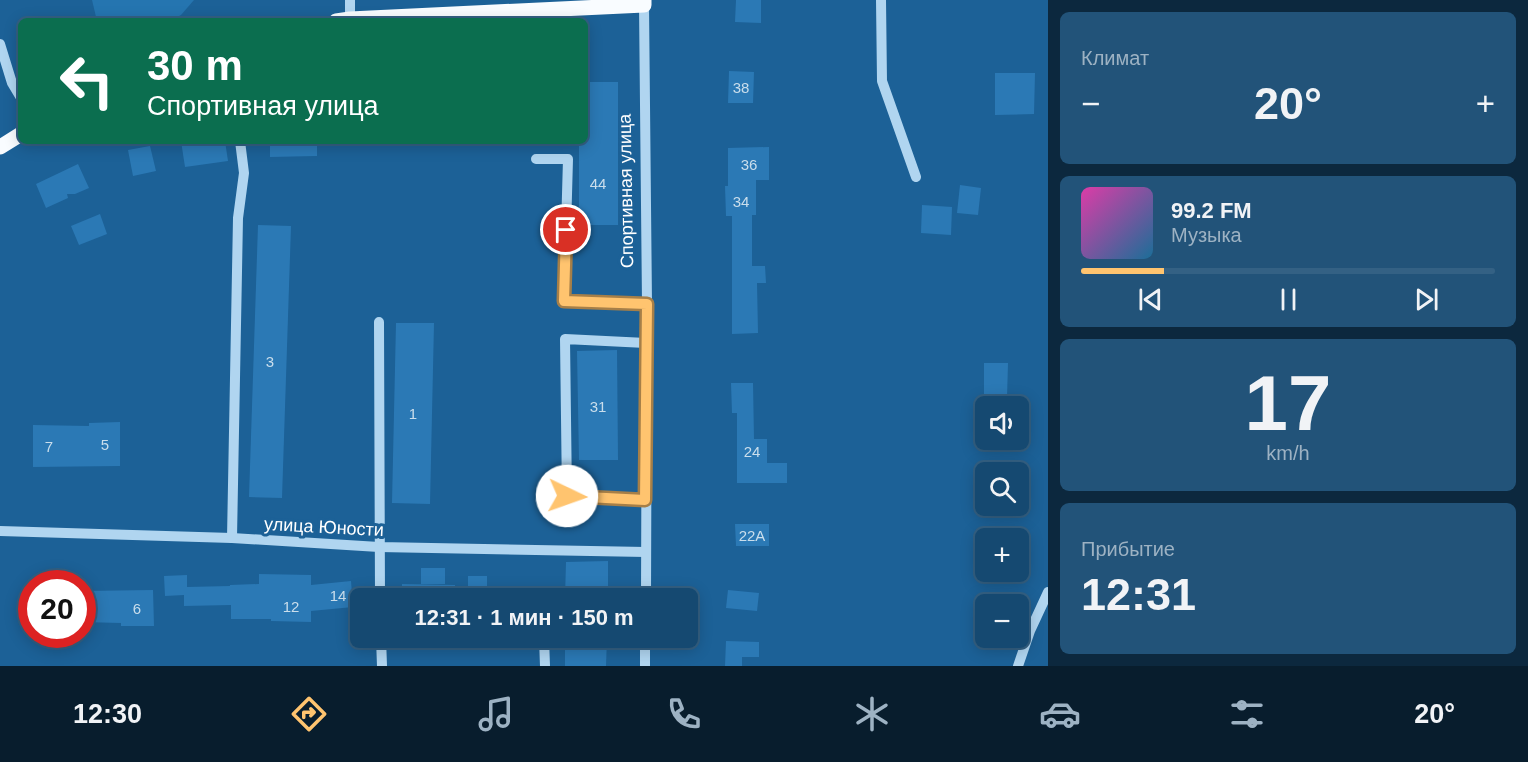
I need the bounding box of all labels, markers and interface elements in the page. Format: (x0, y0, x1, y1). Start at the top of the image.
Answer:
icon: left (48, 42, 126, 120)
text: 30 m (147, 42, 243, 89)
text: Климат (1081, 47, 1149, 69)
text: 20° (1254, 78, 1322, 129)
house number: 38 (733, 79, 749, 96)
text: − (1081, 85, 1100, 122)
text: + (1476, 85, 1495, 122)
text: Спортивная улица (147, 91, 379, 121)
street label: Спортивная улица (615, 113, 637, 268)
house number: 36 (741, 156, 757, 173)
house number: 44 (590, 175, 606, 192)
house number: 34 (733, 193, 749, 210)
text: 99.2 FM (1171, 198, 1252, 223)
pin (540, 204, 591, 255)
icon: arrive (549, 213, 582, 246)
text: Музыка (1171, 224, 1242, 246)
icon: previous (1134, 283, 1167, 316)
icon: pause (1272, 283, 1305, 316)
icon: next (1410, 283, 1443, 316)
house number: 3 (266, 353, 274, 370)
text: 17 (1245, 359, 1331, 447)
map controls (975, 396, 1029, 648)
button: sound (975, 396, 1029, 450)
house number: 31 (590, 398, 606, 415)
house number: 1 (409, 405, 417, 422)
house number: 5 (101, 436, 109, 453)
house number: 7 (45, 438, 53, 455)
text: km/h (1266, 442, 1310, 464)
house number: 24 (744, 443, 760, 460)
button: search (975, 462, 1029, 516)
position arrow (535, 464, 599, 528)
street label: улица Юности (264, 514, 384, 540)
house number: 22А (739, 527, 765, 544)
button: + (975, 528, 1029, 582)
text: Прибытие (1081, 538, 1175, 560)
text: 12:31 (1081, 569, 1196, 620)
speed limit sign: 20 (18, 570, 96, 648)
house number: 14 (330, 587, 346, 604)
button: − (975, 594, 1029, 648)
house number: 12 (283, 598, 299, 615)
house number: 6 (133, 600, 141, 617)
text: 12:31 · 1 мин · 150 m (414, 605, 634, 630)
icon: directions (288, 693, 330, 735)
icon: music (475, 693, 517, 735)
icon: phone (663, 693, 705, 735)
icon: climate (851, 693, 893, 735)
icon: car (1039, 693, 1081, 735)
icon: filters (1226, 693, 1268, 735)
text: 12:30 (73, 699, 142, 729)
text: 20° (1414, 699, 1455, 729)

